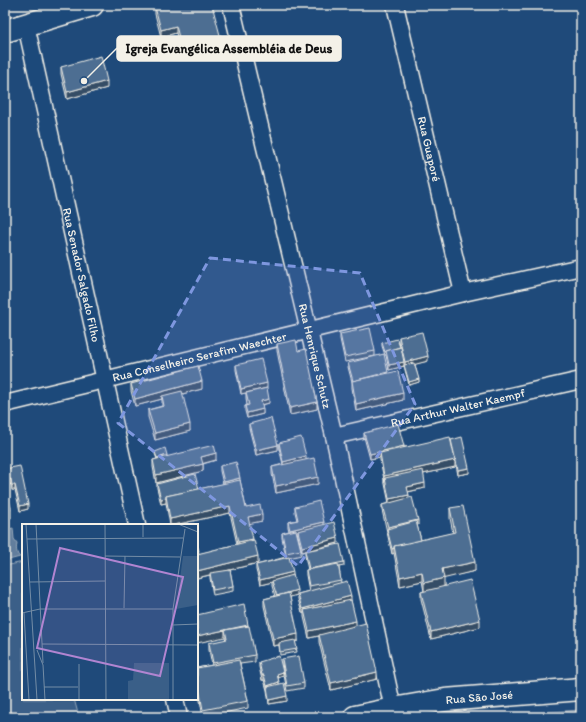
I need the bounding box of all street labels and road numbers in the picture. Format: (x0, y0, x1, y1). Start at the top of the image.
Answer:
street label: Rua Guaporé (415, 115, 444, 183)
street label: Rua Senador Salgado Filho (60, 206, 103, 343)
street label: Rua Henrique Schutz (296, 302, 334, 410)
street label: Rua Conselheiro Serafim Waechter (111, 329, 288, 385)
street label: Rua Arthur Walter Kaempf (389, 386, 527, 430)
street label: Rua São José (445, 688, 514, 707)

